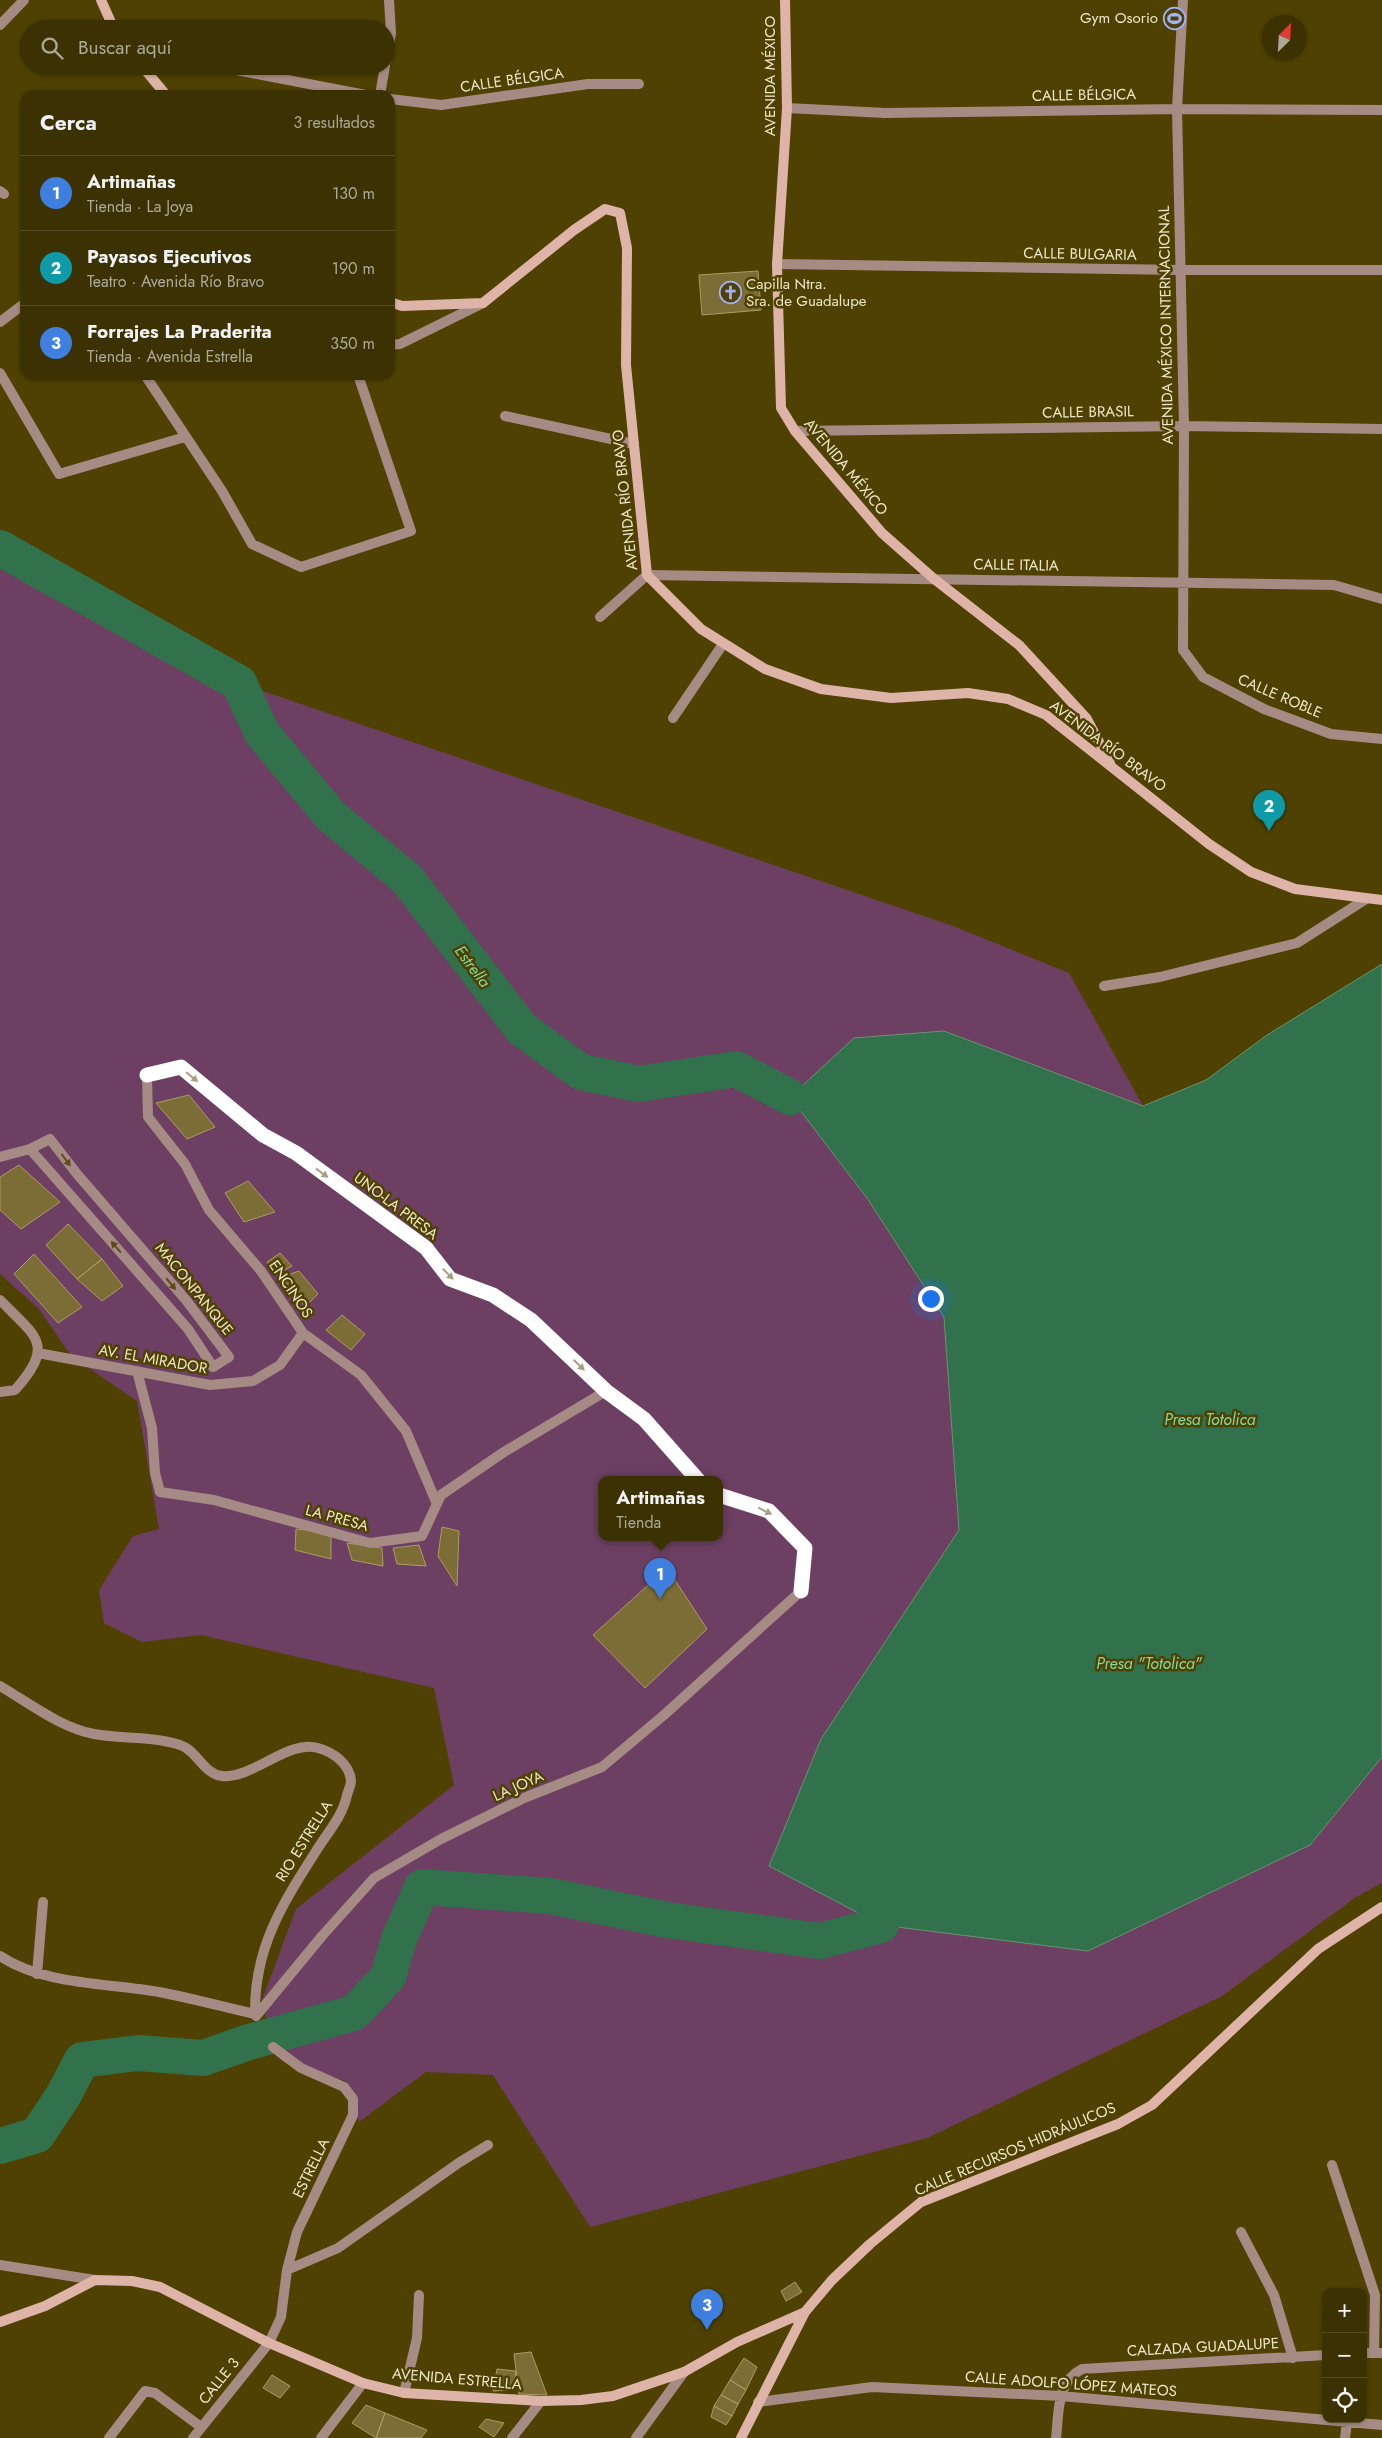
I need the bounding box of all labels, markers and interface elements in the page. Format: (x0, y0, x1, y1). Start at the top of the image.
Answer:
sports icon: Gym Osorio (1162, 6, 1186, 30)
place label: Gym Osorio (1080, 7, 1158, 29)
north arrow (1262, 15, 1307, 60)
street label: AVENIDA MÉXICO (759, 16, 781, 136)
search box (20, 20, 395, 75)
icon: search (38, 34, 66, 62)
text: Buscar aquí (78, 34, 172, 61)
street label: CALLE BÉLGICA (459, 62, 565, 98)
street label: CALLE BÉLGICA (1032, 83, 1136, 107)
text: Cerca (40, 108, 97, 138)
text: 3 resultados (294, 111, 375, 134)
text: Artimañas (87, 168, 176, 195)
text: 1 (52, 182, 60, 205)
text: 130 m (332, 182, 375, 205)
text: Tienda · La Joya (87, 195, 193, 218)
street label: AVENIDA MÉXICO INTERNACIONAL (1153, 205, 1179, 445)
street label: CALLE BULGARIA (1023, 242, 1137, 266)
text: Payasos Ejecutivos (87, 243, 252, 270)
text: 2 (51, 257, 61, 280)
text: 190 m (332, 257, 375, 280)
text: Teatro · Avenida Río Bravo (87, 270, 264, 293)
place label: Capilla Ntra. Sra. de Guadalupe (746, 273, 867, 312)
church icon: Capilla Ntra. Sra. de Guadalupe (718, 281, 742, 305)
text: Forrajes La Praderita (87, 318, 272, 345)
text: 3 (51, 332, 61, 355)
text: 350 m (330, 332, 375, 355)
text: Tienda · Avenida Estrella (87, 345, 253, 368)
street label: CALLE BRASIL (1042, 400, 1134, 424)
street label: AVENIDA MÉXICO (799, 414, 893, 520)
street label: AVENIDA RÍO BRAVO (607, 429, 643, 571)
street label: CALLE ITALIA (973, 553, 1059, 577)
street label: CALLE ROBLE (1234, 668, 1326, 724)
street label: AVENIDA RÍO BRAVO (1045, 695, 1171, 797)
pin: 2 (1253, 790, 1285, 831)
water label: Estrella (449, 940, 496, 992)
one-way arrow (185, 1071, 198, 1082)
one-way arrow (60, 1153, 71, 1166)
street label: UNO-LA PRESA (349, 1167, 443, 1245)
one-way arrow (315, 1168, 329, 1178)
street label: MACONPANQUE (150, 1238, 238, 1340)
one-way arrow (110, 1241, 121, 1254)
street label: ENCINOS (264, 1256, 318, 1322)
one-way arrow (442, 1268, 454, 1280)
one-way arrow (165, 1277, 177, 1289)
your location (918, 1286, 944, 1312)
street label: AV. EL MIRADOR (97, 1339, 210, 1379)
one-way arrow (573, 1359, 585, 1371)
water label: Presa Totolica (1164, 1408, 1256, 1431)
popup (598, 1476, 723, 1541)
text: Artimañas (616, 1484, 705, 1511)
street label: LA PRESA (303, 1499, 371, 1537)
one-way arrow (757, 1507, 772, 1515)
text: Tienda (616, 1511, 661, 1534)
pin: 1 (644, 1558, 676, 1599)
water label: Presa "Totolica" (1096, 1652, 1202, 1675)
street label: LA JOYA (489, 1765, 547, 1807)
street label: RIO ESTRELLA (270, 1796, 338, 1886)
street label: CALLE RECURSOS HIDRÁULICOS (911, 2097, 1119, 2201)
street label: ESTRELLA (287, 2134, 335, 2202)
map controls (1322, 2288, 1367, 2423)
button: + (1322, 2288, 1367, 2333)
pin: 3 (691, 2289, 723, 2330)
street label: CALZADA GUADALUPE (1126, 2332, 1280, 2362)
button: − (1322, 2333, 1367, 2378)
street label: CALLE 3 (193, 2353, 245, 2409)
street label: AVENIDA ESTRELLA (391, 2362, 523, 2396)
street label: CALLE ADOLFO LÓPEZ MATEOS (964, 2366, 1178, 2402)
button: locate (1322, 2378, 1367, 2423)

